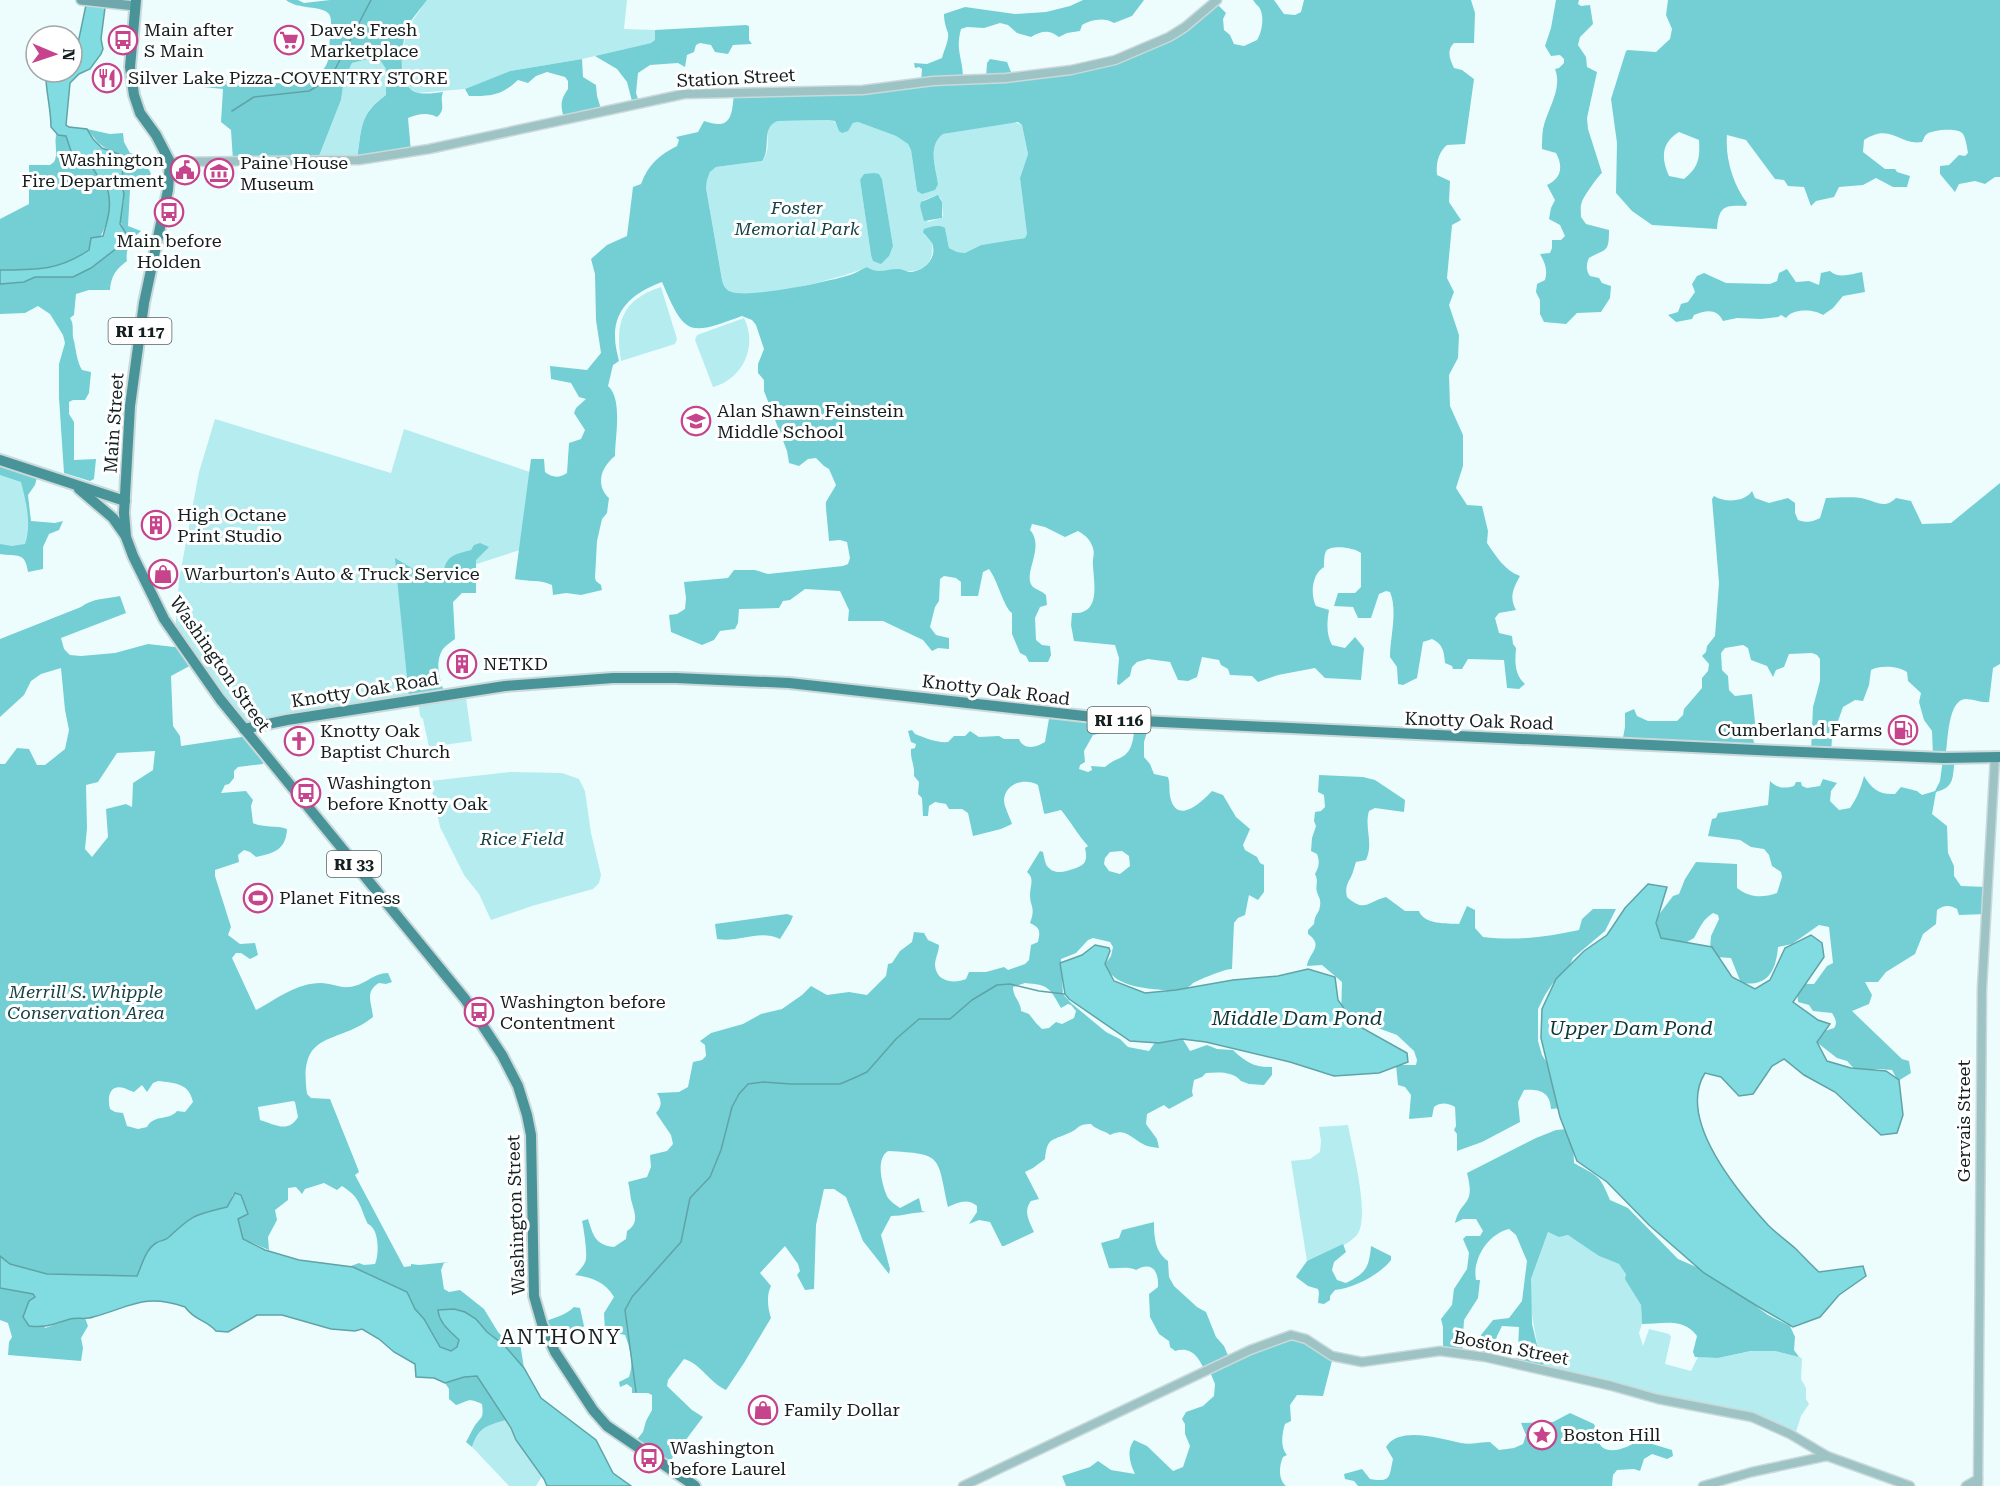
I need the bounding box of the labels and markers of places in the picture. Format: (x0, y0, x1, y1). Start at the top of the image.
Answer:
place label: Main after S Main (144, 19, 234, 61)
place label: Dave's Fresh Marketplace (310, 19, 419, 61)
bus stop icon: Main after S Main (107, 24, 139, 56)
supermarket icon: Dave's Fresh Marketplace (273, 24, 305, 56)
restaurant icon: Silver Lake Pizza-COVENTRY STORE (91, 62, 123, 94)
place label: Silver Lake Pizza-COVENTRY STORE (128, 67, 448, 88)
place label: Washington Fire Department (22, 149, 164, 191)
place label: Paine House Museum (240, 152, 348, 194)
public building icon: Washington Fire Department (169, 154, 201, 186)
museum icon: Paine House Museum (203, 157, 235, 189)
bus stop icon: Main before Holden (153, 196, 185, 228)
place label: Main before Holden (116, 230, 222, 272)
place label: Alan Shawn Feinstein Middle School (717, 400, 905, 442)
school or university icon: Alan Shawn Feinstein Middle School (680, 405, 712, 437)
place label: High Octane Print Studio (177, 504, 287, 546)
building icon: High Octane Print Studio (140, 509, 172, 541)
shop icon: Warburton's Auto & Truck Service (147, 558, 179, 590)
place label: Warburton's Auto & Truck Service (184, 563, 480, 584)
building icon: NETKD (446, 648, 478, 680)
place label: NETKD (483, 653, 548, 674)
fuel station icon: Cumberland Farms (1887, 714, 1919, 746)
place label: Cumberland Farms (1718, 719, 1882, 740)
place label: Knotty Oak Baptist Church (320, 720, 451, 762)
church icon: Knotty Oak Baptist Church (283, 725, 315, 757)
place label: Washington before Knotty Oak (327, 772, 488, 814)
bus stop icon: Washington before Knotty Oak (290, 777, 322, 809)
sports icon: Planet Fitness (242, 882, 274, 914)
place label: Planet Fitness (279, 887, 400, 908)
place label: Washington before Contentment (500, 991, 666, 1033)
bus stop icon: Washington before Contentment (463, 996, 495, 1028)
shop icon: Family Dollar (747, 1394, 779, 1426)
place label: Family Dollar (784, 1399, 900, 1420)
place icon: Boston Hill (1526, 1419, 1558, 1451)
place label: Boston Hill (1563, 1424, 1661, 1445)
place label: Washington before Laurel (670, 1437, 786, 1479)
bus stop icon: Washington before Laurel (633, 1442, 665, 1474)

